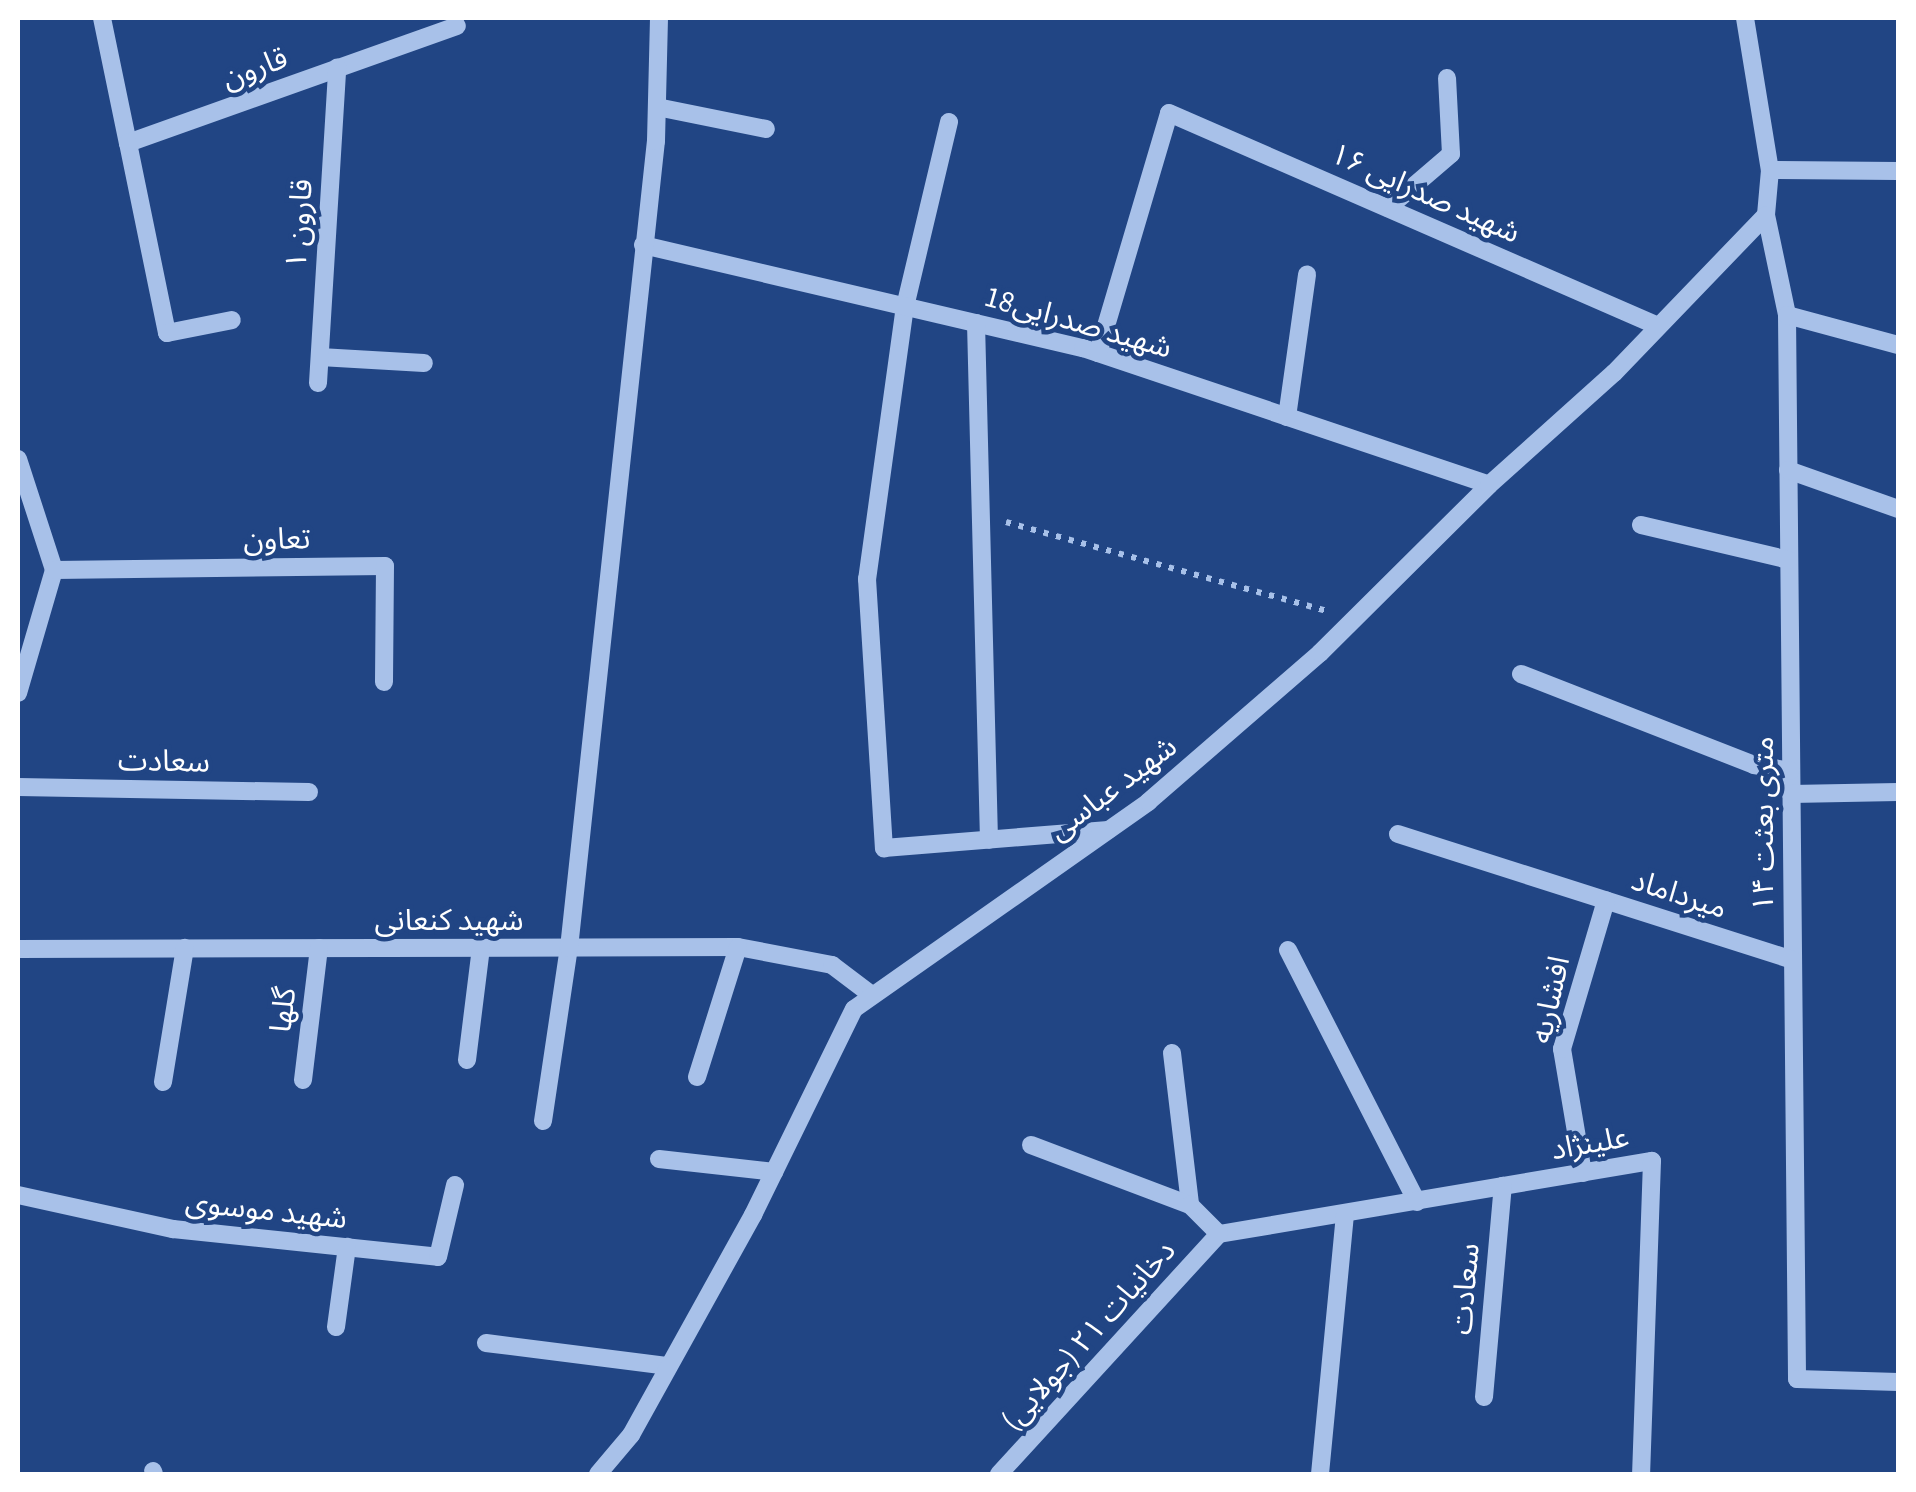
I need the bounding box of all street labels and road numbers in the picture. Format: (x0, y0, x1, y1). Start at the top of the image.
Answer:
street label: قارون (217, 41, 293, 97)
street label: شهید صدرایی ۱۶ (1325, 136, 1525, 252)
street label: قارون ۱ (279, 178, 321, 270)
street label: شهید صدرایی18 (980, 279, 1176, 367)
street label: تعاون (243, 521, 311, 559)
street label: شهید عباسی (1042, 729, 1184, 849)
street label: ۱۴ متری بعثت (1746, 736, 1782, 912)
street label: سعادت (118, 743, 210, 781)
street label: میرداماد (1627, 863, 1731, 927)
street label: شهید کنعانی (374, 903, 524, 939)
street label: افشاریه (1524, 953, 1578, 1047)
street label: گلها (263, 985, 305, 1035)
street label: علینژاد (1548, 1119, 1632, 1169)
street label: شهید موسوی (183, 1185, 349, 1237)
street label: دخانیات ۲۱ (جولایی) (994, 1234, 1184, 1438)
street label: سعادت (1444, 1242, 1488, 1336)

